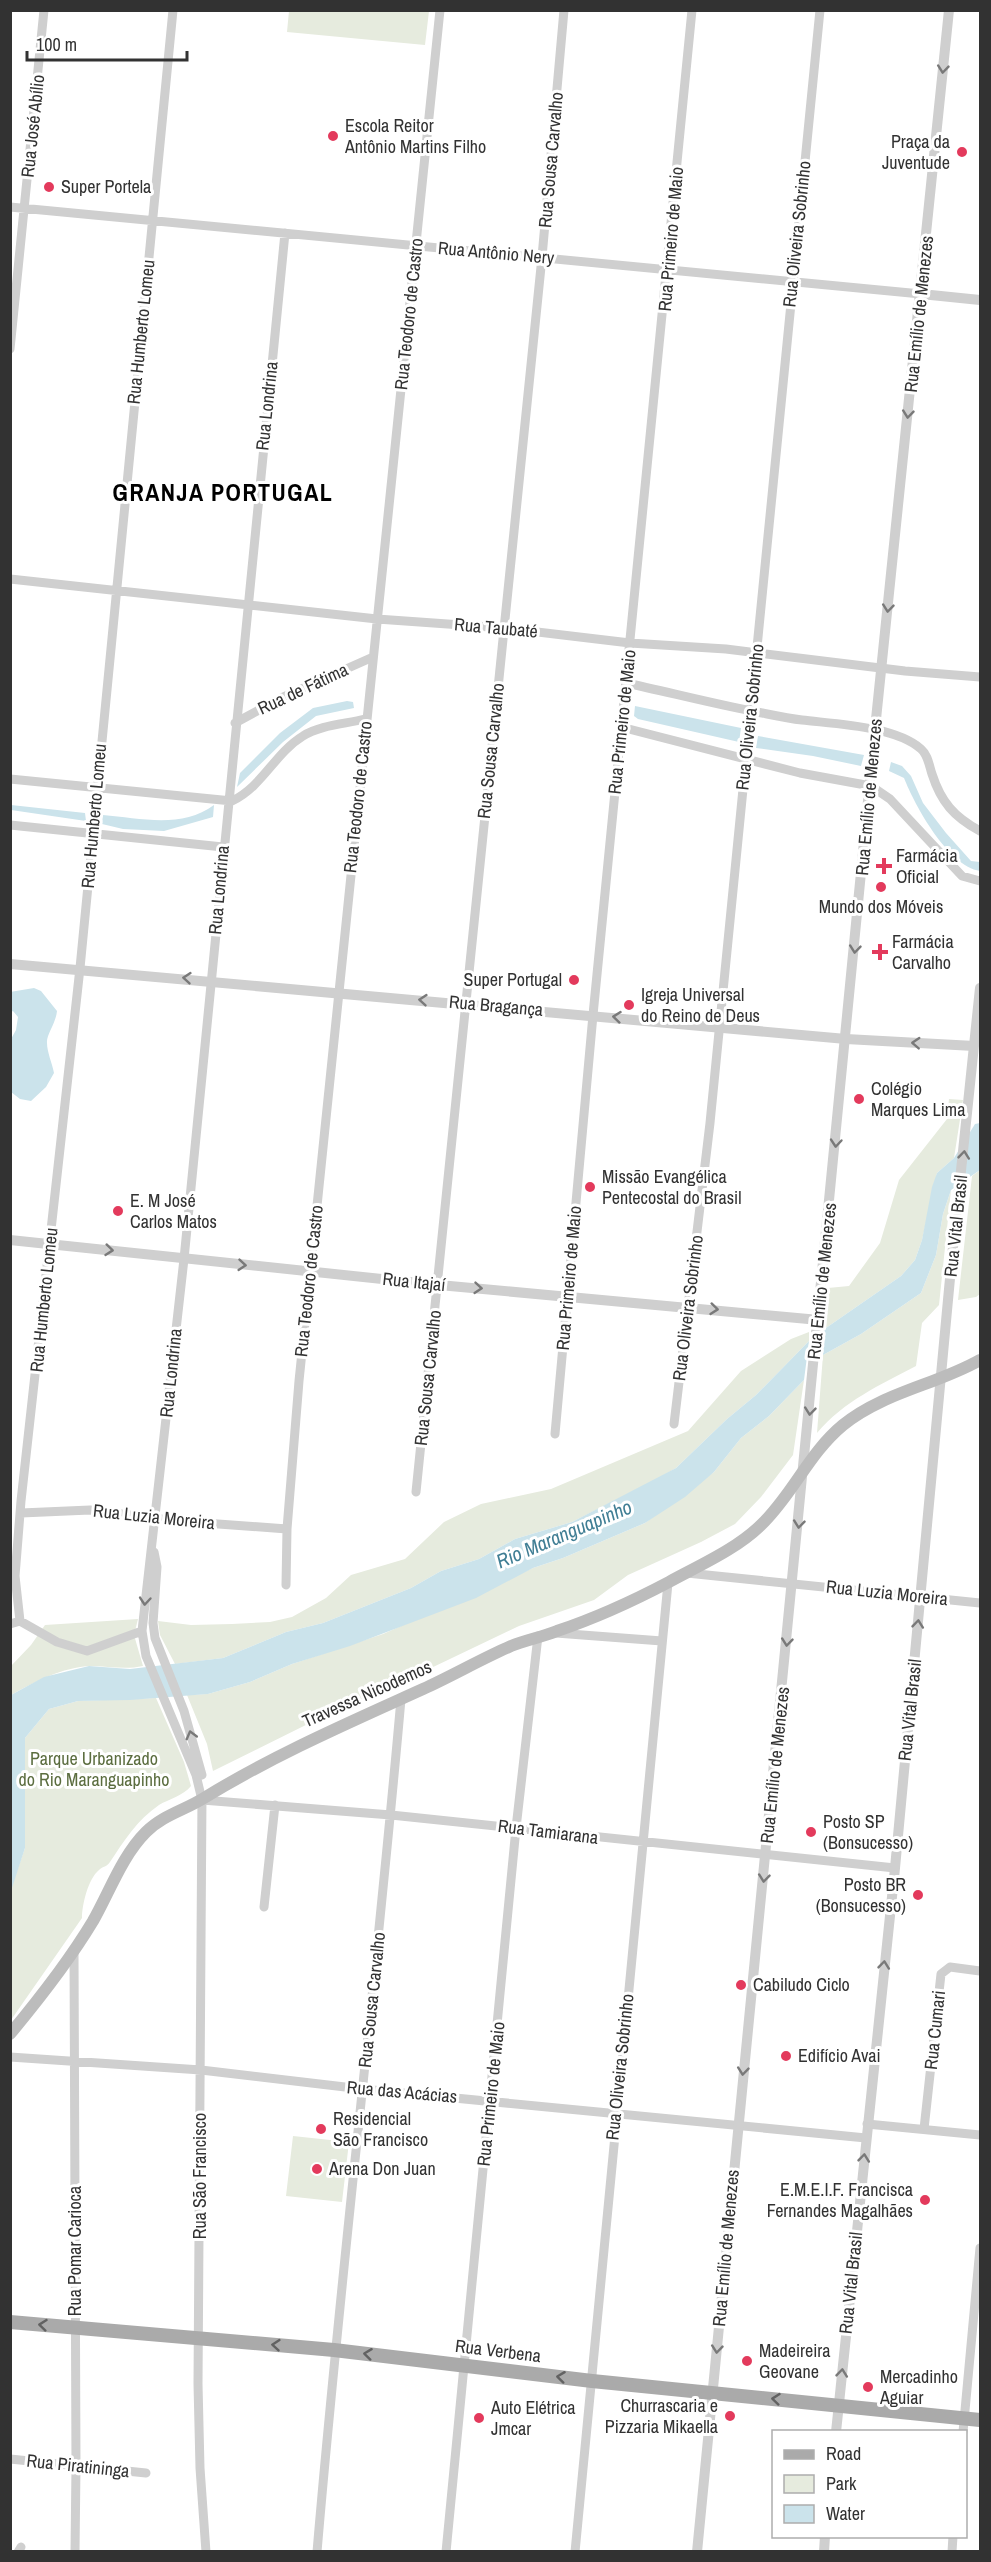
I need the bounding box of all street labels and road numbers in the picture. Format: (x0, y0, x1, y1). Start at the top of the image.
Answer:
street label: Rua José Abílio (15, 73, 50, 179)
street label: Rua Sousa Carvalho (532, 91, 569, 229)
street label: Rua Oliveira Sobrinho (776, 160, 817, 308)
street label: Rua Primeiro de Maio (652, 166, 689, 312)
street label: Rua Emílio de Menezes (898, 234, 939, 394)
street label: Rua Antônio Nery (437, 235, 556, 270)
street label: Rua Teodoro de Castro (388, 237, 429, 391)
street label: Rua Humberto Lomeu (120, 258, 161, 405)
street label: Rua Londrina (249, 360, 284, 452)
street label: Rua Taubaté (453, 611, 539, 644)
street label: Rua Oliveira Sobrinho (729, 643, 770, 791)
street label: Rua Primeiro de Maio (601, 648, 642, 795)
street label: Rua de Fátima (254, 657, 352, 720)
street label: Rua Sousa Carvalho (471, 682, 510, 820)
street label: Rua Emílio de Menezes (849, 717, 888, 877)
street label: Rua Teodoro de Castro (337, 720, 378, 874)
street label: Rua Humberto Lomeu (75, 743, 112, 889)
street label: Rua Londrina (202, 844, 235, 936)
street label: Rua Bragança (448, 989, 544, 1022)
street label: Rua Vital Brasil (938, 1174, 973, 1278)
street label: Rua Emílio de Menezes (801, 1201, 842, 1361)
street label: Rua Teodoro de Castro (288, 1204, 329, 1358)
street label: Rua Primeiro de Maio (550, 1205, 587, 1351)
street label: Rua Humberto Lomeu (23, 1226, 64, 1373)
street label: Rua Oliveira Sobrinho (666, 1234, 709, 1382)
street label: Rua Itajaí (381, 1266, 448, 1297)
street label: Rua Sousa Carvalho (408, 1309, 447, 1447)
street label: Rua Londrina (153, 1327, 188, 1419)
street label: Rua Luzia Moreira (92, 1498, 216, 1535)
street label: Rua Luzia Moreira (825, 1574, 949, 1611)
street label: Travessa Nicodemos (298, 1654, 435, 1733)
street label: Rua Vital Brasil (892, 1658, 927, 1762)
street label: Rua Emílio de Menezes (754, 1685, 795, 1845)
street label: Rua Tamiarana (496, 1813, 600, 1850)
street label: Rua Sousa Carvalho (352, 1931, 391, 2069)
street label: Rua Cumari (918, 1989, 951, 2071)
street label: Rua Oliveira Sobrinho (599, 1993, 640, 2141)
street label: Rua Primeiro de Maio (470, 2020, 511, 2167)
street label: Rua das Acácias (346, 2074, 458, 2109)
street label: Rua São Francisco (187, 2113, 212, 2239)
street label: Rua Emílio de Menezes (706, 2168, 745, 2328)
street label: Rua Pomar Carioca (62, 2186, 87, 2316)
street label: Rua Vital Brasil (833, 2231, 868, 2335)
street label: Rua Verbena (454, 2333, 542, 2368)
street label: Rua Piratininga (25, 2448, 131, 2483)

